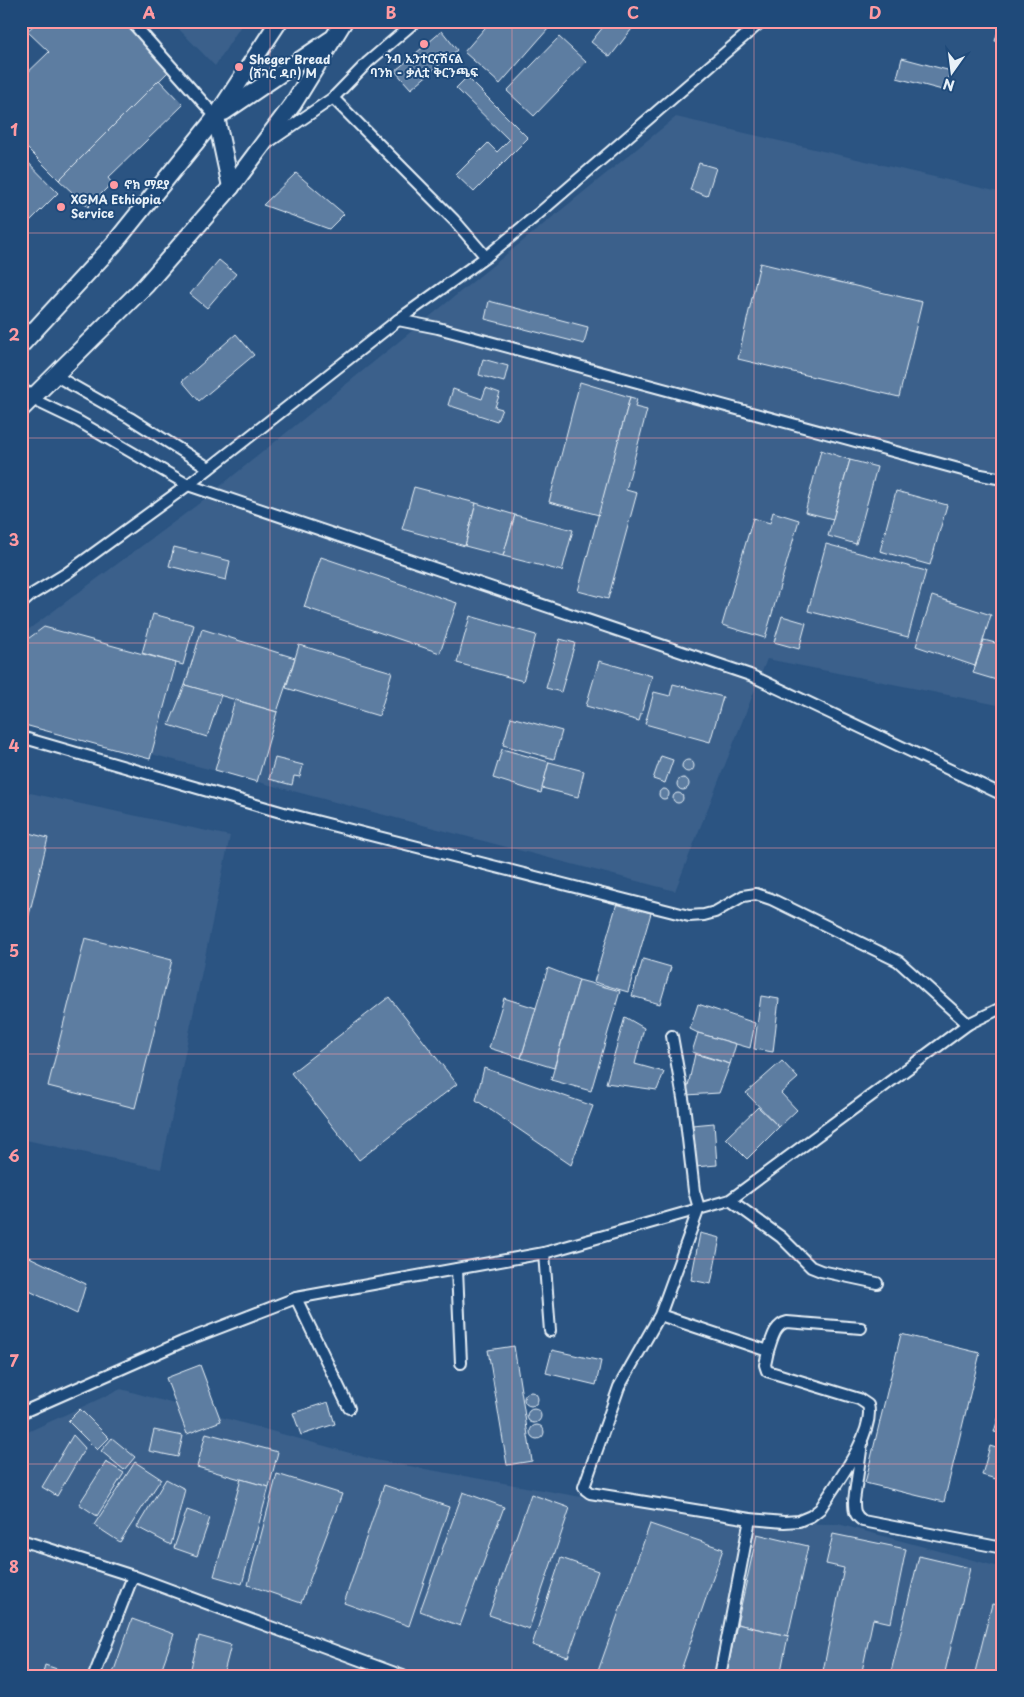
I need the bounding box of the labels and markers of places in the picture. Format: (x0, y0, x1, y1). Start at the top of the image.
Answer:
marker: ንብ ኢንተርናሽናል ባንክ - ቃሊቲ ቅርንጫፍ (418, 38, 430, 50)
place label: ንብ ኢንተርናሽናል ባንክ - ቃሊቲ ቅርንጫፍ (370, 49, 478, 81)
place label: Sheger Bread (ሸገር ዳቦ) M (249, 50, 330, 82)
marker: Sheger Bread (ሸገር ዳቦ) M (233, 61, 245, 73)
place label: ኖክ ማደያ (124, 175, 170, 193)
marker: ኖክ ማደያ (108, 179, 120, 191)
place label: XGMA Ethiopia Service (71, 190, 162, 222)
marker: XGMA Ethiopia Service (55, 201, 67, 213)

